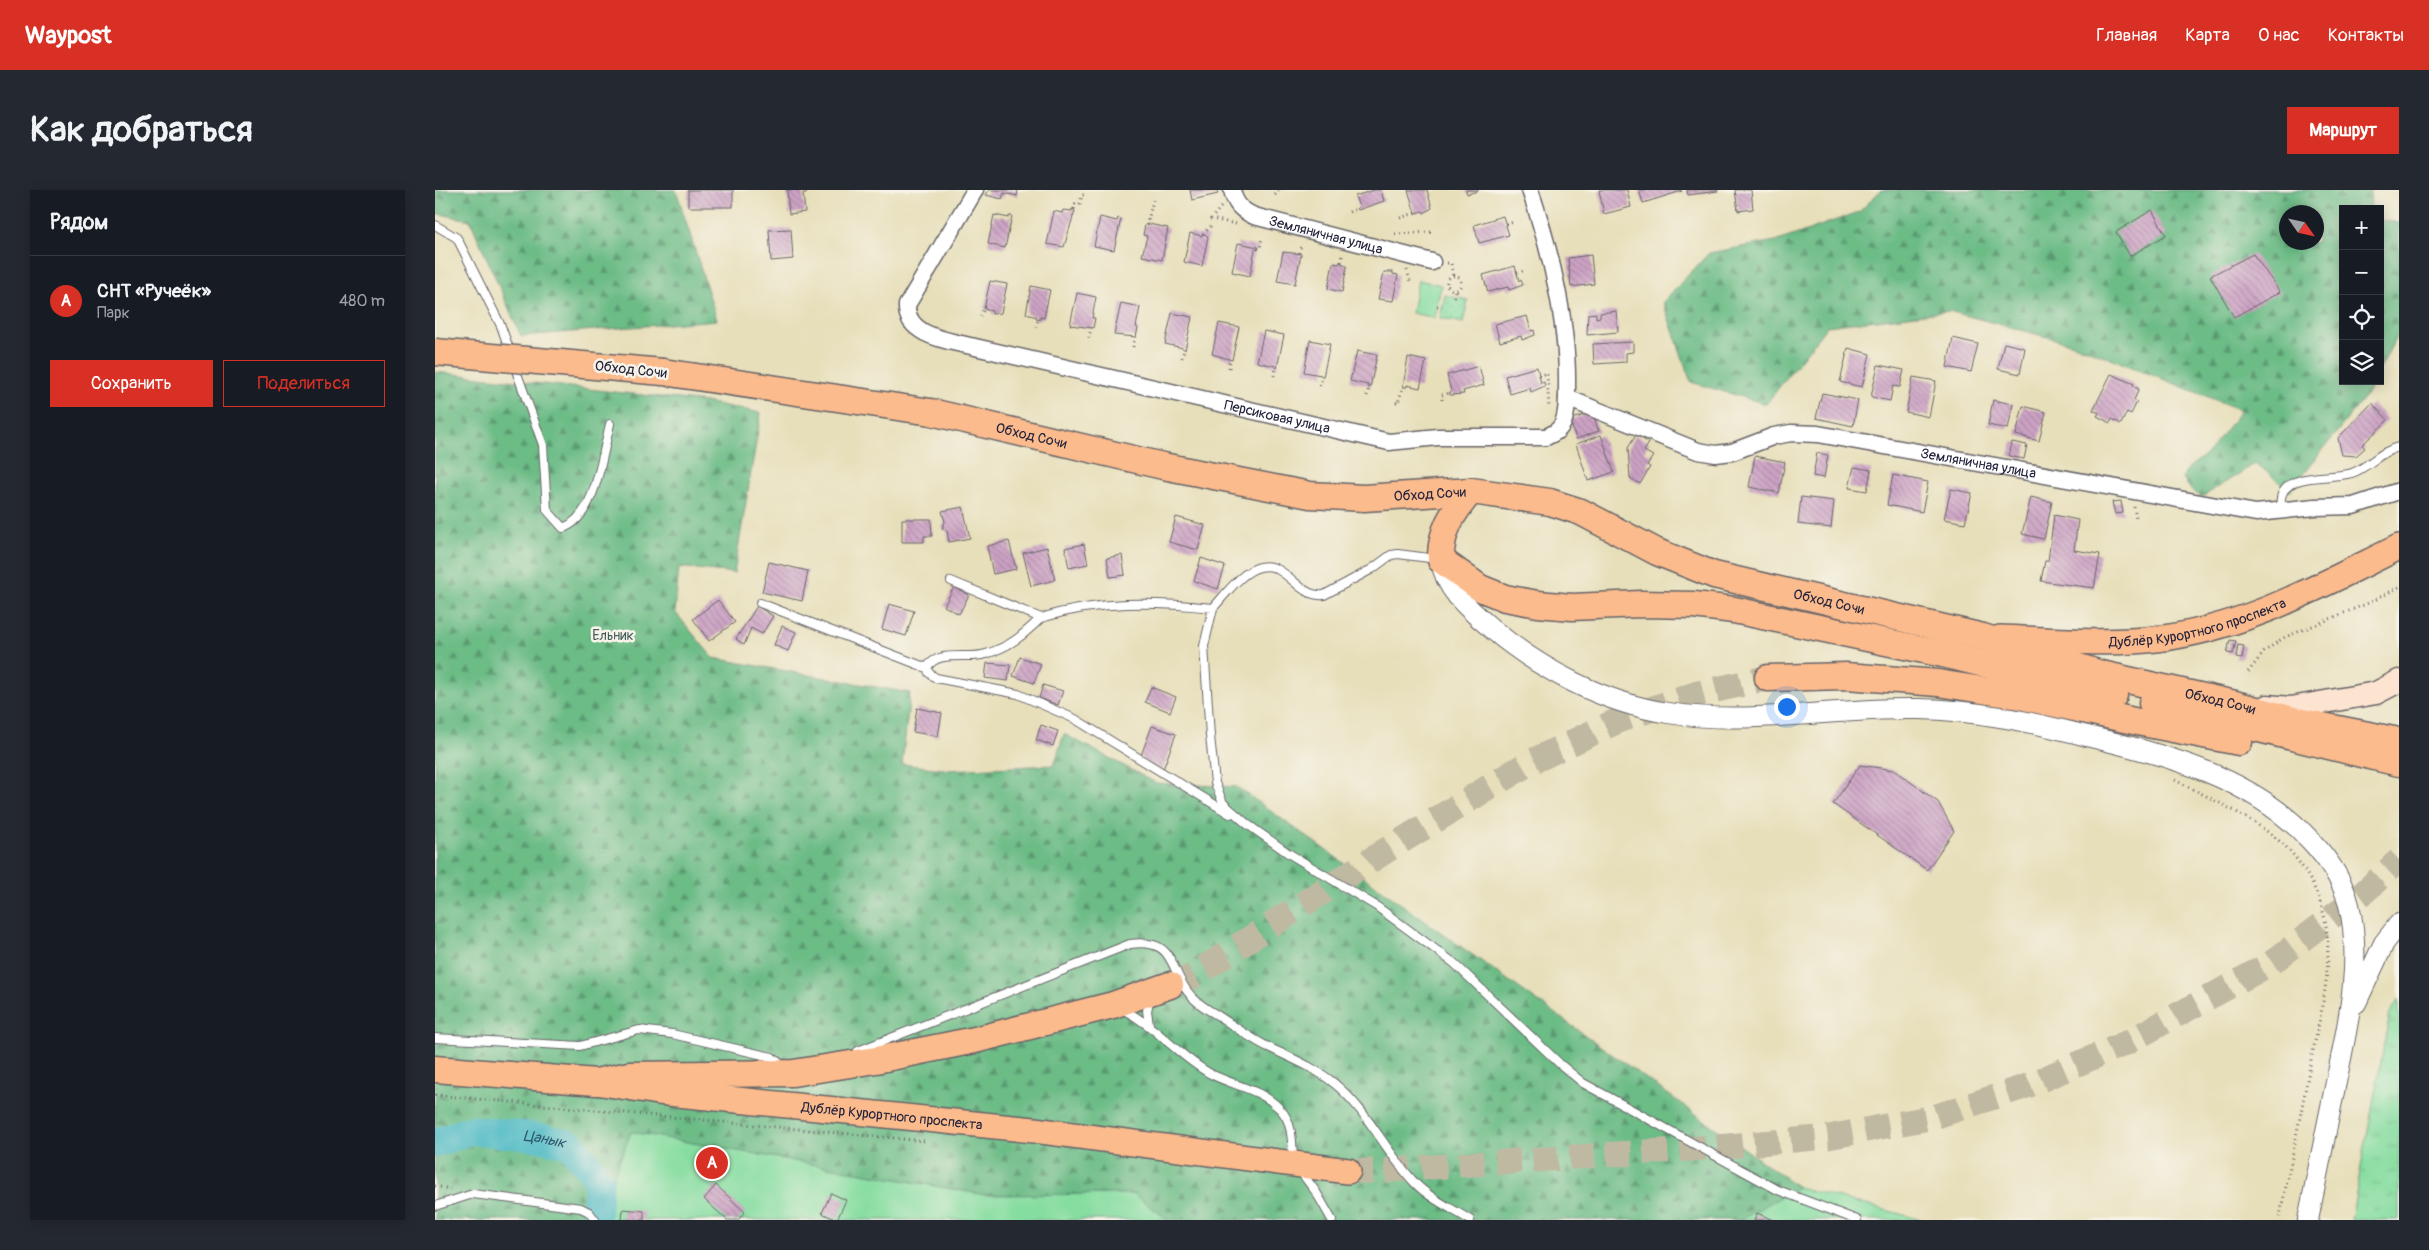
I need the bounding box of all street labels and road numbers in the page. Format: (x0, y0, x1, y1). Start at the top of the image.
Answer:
street label: Земляничная улица (1267, 212, 1385, 258)
street label: Обход Сочи (594, 357, 668, 382)
street label: Персиковая улица (1223, 396, 1332, 437)
street label: Обход Сочи (994, 419, 1068, 452)
street label: Земляничная улица (1919, 445, 2037, 482)
street label: Обход Сочи (1393, 483, 1466, 505)
street label: Обход Сочи (1792, 586, 1866, 618)
street label: Дублёр Курортного проспекта (2108, 595, 2289, 651)
street label: Обход Сочи (2183, 685, 2258, 718)
street label: Дублёр Курортного проспекта (800, 1098, 983, 1134)

